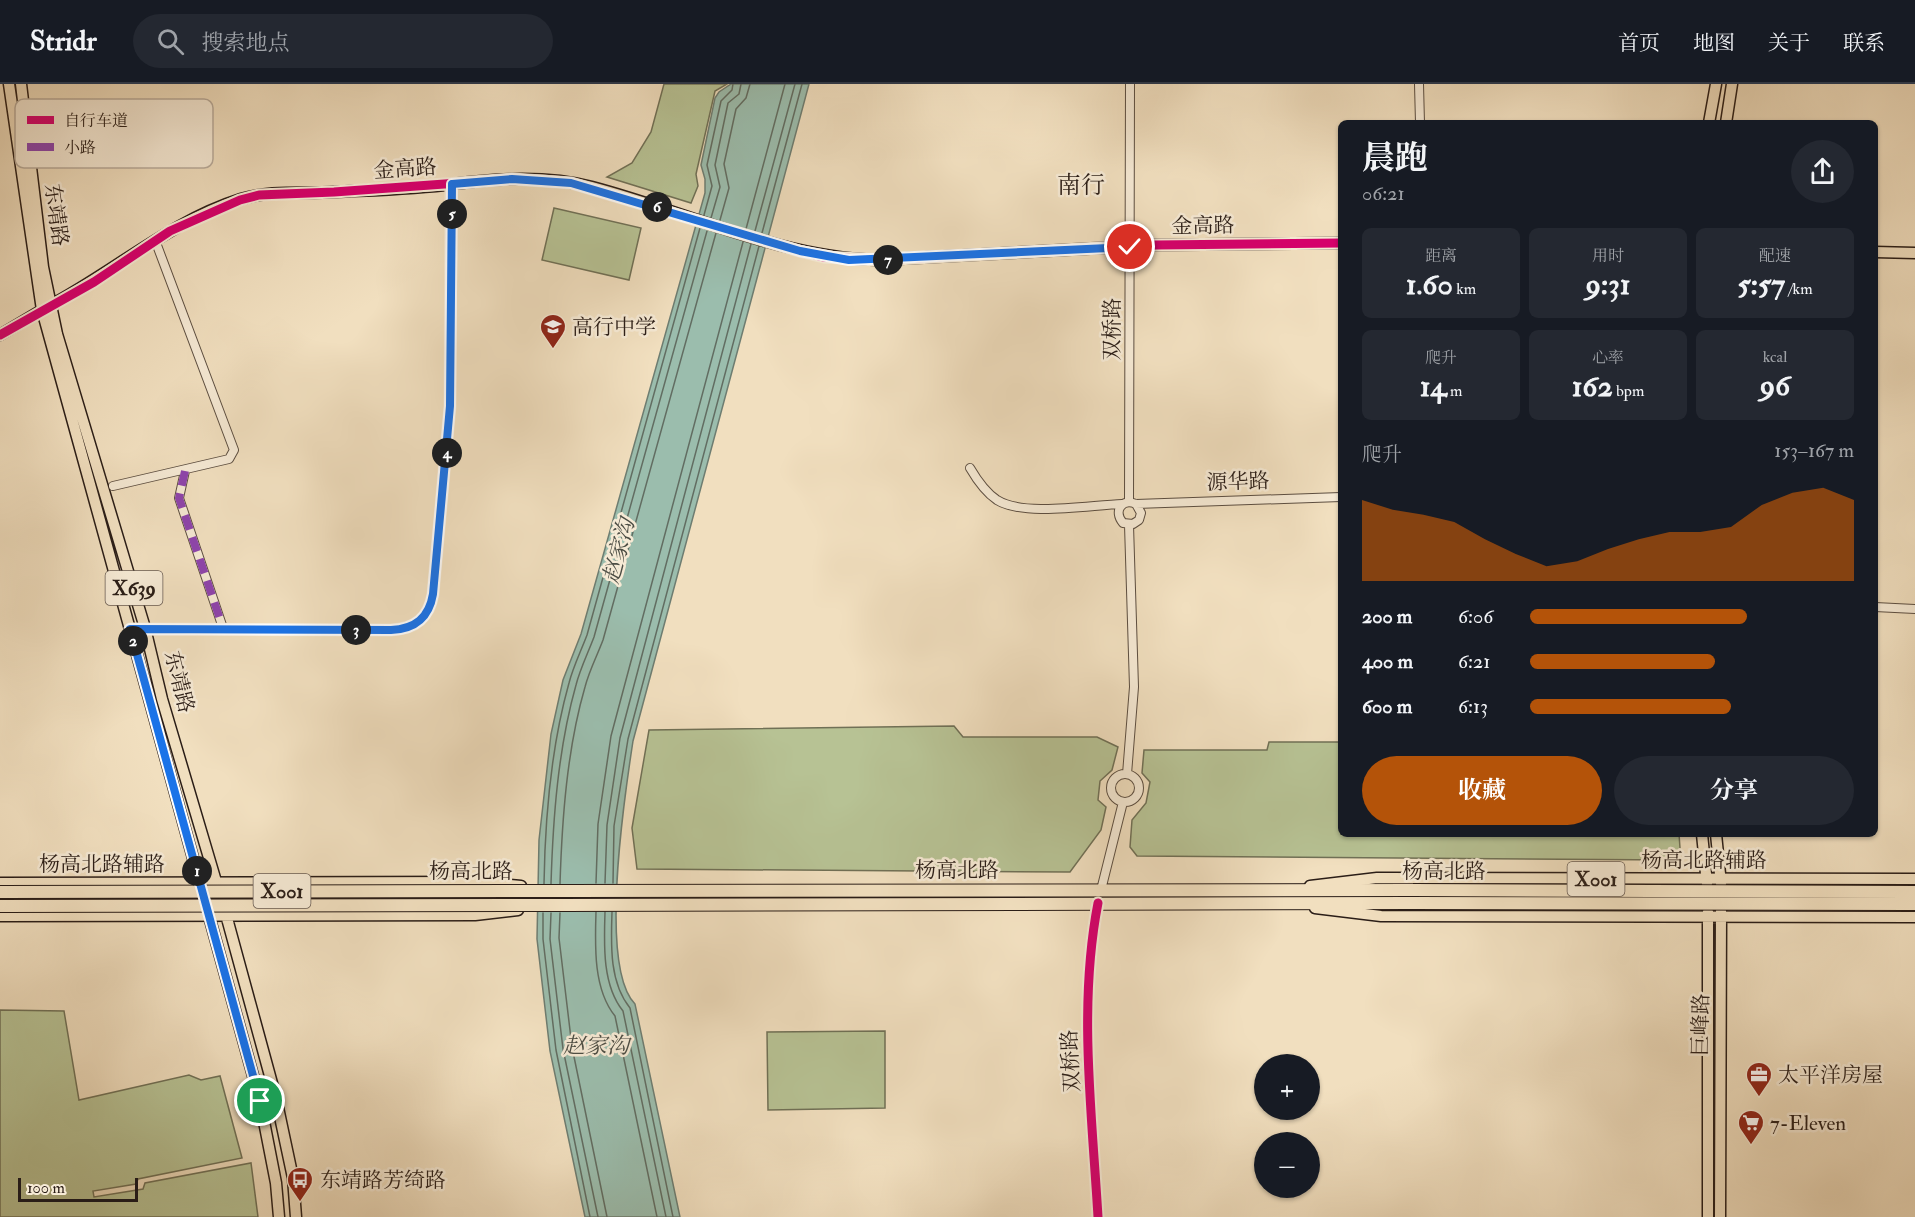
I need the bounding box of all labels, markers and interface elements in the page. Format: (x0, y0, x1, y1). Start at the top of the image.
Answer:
search box (133, 14, 553, 68)
text: Stridr (30, 24, 97, 59)
icon: search (154, 25, 187, 58)
text: 搜索地点 (202, 29, 290, 57)
text: 首页 (1618, 30, 1660, 57)
text: 地图 (1693, 30, 1735, 57)
text: 关于 (1768, 30, 1810, 57)
text: 联系 (1843, 30, 1885, 57)
legend (15, 99, 213, 168)
text: 自行车道 (64, 111, 128, 131)
text: 小路 (64, 138, 96, 158)
text: 晨跑 (1362, 138, 1428, 179)
button: share (1791, 140, 1854, 203)
street label: 金高路 (373, 153, 437, 185)
district label: 南行 (1057, 170, 1105, 201)
text: 06:21 (1362, 181, 1405, 206)
street label: 东靖路 (38, 182, 74, 248)
pin: 6 (642, 192, 672, 222)
text: 6 (653, 197, 661, 217)
pin: 5 (437, 199, 467, 229)
text: 5 (448, 204, 456, 224)
street label: 金高路 (1171, 212, 1235, 240)
pin (1104, 221, 1155, 272)
icon: check (1113, 230, 1146, 263)
pin: 7 (873, 245, 903, 275)
text: 距离 (1425, 246, 1457, 266)
text: 用时 (1592, 246, 1624, 266)
text: 配速 (1759, 246, 1791, 266)
text: 7 (884, 250, 892, 270)
text: 1.60 (1406, 266, 1453, 303)
text: 9:31 (1585, 266, 1631, 303)
text: 5:57 (1737, 266, 1785, 303)
text: km (1453, 279, 1476, 299)
text: /km (1785, 279, 1813, 299)
street label: 双桥路 (1099, 298, 1126, 361)
school or university icon: 高行中学 (538, 312, 568, 350)
place label: 高行中学 (572, 314, 656, 341)
text: kcal (1763, 347, 1787, 367)
text: 爬升 (1425, 348, 1457, 368)
text: 心率 (1592, 348, 1624, 368)
text: 96 (1760, 367, 1790, 404)
text: 14 (1420, 368, 1447, 405)
text: 162 (1572, 368, 1613, 405)
text: m (1447, 381, 1462, 401)
text: bpm (1613, 381, 1644, 401)
pin: 4 (432, 438, 462, 468)
text: 153–167 m (1774, 438, 1854, 463)
text: 爬升 (1362, 442, 1402, 467)
text: 4 (443, 443, 451, 463)
street label: 源华路 (1206, 467, 1270, 497)
water label: 赵家沟 (597, 513, 642, 587)
road number: X639 (106, 571, 162, 605)
text: 200 m (1362, 604, 1412, 629)
text: 6:06 (1458, 604, 1493, 629)
pin: 3 (341, 615, 371, 645)
text: 3 (353, 620, 359, 640)
pin: 2 (118, 626, 148, 656)
text: 2 (129, 631, 137, 651)
street label: 东靖路 (158, 648, 200, 716)
text: 400 m (1362, 649, 1413, 674)
text: 6:21 (1458, 649, 1490, 674)
text: 600 m (1362, 694, 1412, 719)
text: 6:13 (1458, 694, 1488, 719)
button: 收藏 (1362, 756, 1602, 825)
button: 分享 (1614, 756, 1854, 825)
street label: 杨高北路辅路 (1641, 847, 1767, 874)
street label: 杨高北路辅路 (39, 851, 165, 878)
pin: 1 (182, 856, 212, 886)
street label: 杨高北路 (915, 857, 999, 884)
street label: 杨高北路 (429, 858, 513, 885)
street label: 杨高北路 (1402, 858, 1486, 885)
text: 1 (194, 861, 200, 881)
road number: X001 (1568, 862, 1624, 896)
road number: X001 (254, 874, 310, 908)
street label: 巨峰路 (1687, 993, 1715, 1057)
street label: 双桥路 (1056, 1029, 1086, 1093)
water label: 赵家沟 (563, 1032, 632, 1060)
map controls (1254, 1054, 1320, 1198)
button: + (1254, 1054, 1320, 1120)
office icon: 太平洋房屋 (1744, 1060, 1774, 1098)
place label: 太平洋房屋 (1778, 1062, 1883, 1089)
pin (234, 1075, 285, 1126)
icon: arrive (243, 1084, 276, 1117)
supermarket icon: 7-Eleven (1736, 1108, 1766, 1146)
place label: 7-Eleven (1770, 1110, 1846, 1137)
button: − (1254, 1132, 1320, 1198)
bus stop icon: 东靖路芳绮路 (285, 1165, 315, 1203)
place label: 东靖路芳绮路 (320, 1167, 446, 1194)
scale bar (18, 1175, 138, 1202)
text: 100 m (27, 1178, 65, 1198)

